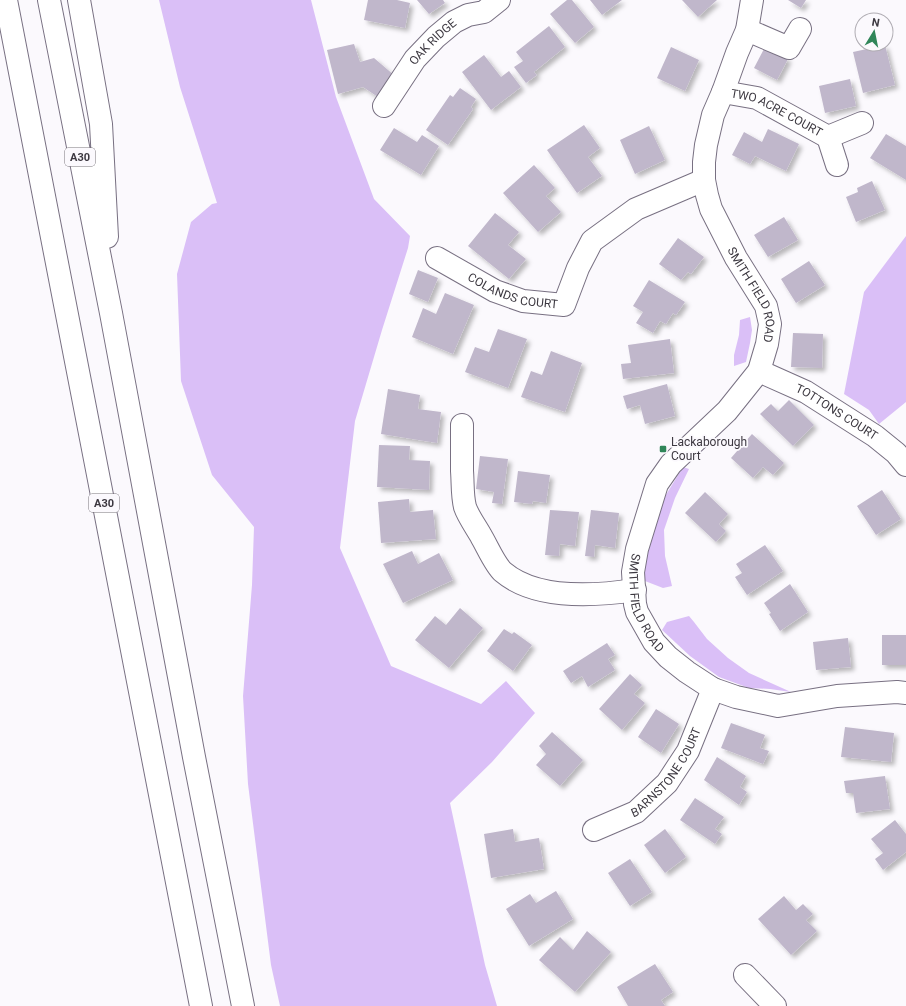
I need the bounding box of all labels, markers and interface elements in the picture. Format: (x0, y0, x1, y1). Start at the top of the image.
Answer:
north arrow (854, 12, 894, 52)
street label: OAK RIDGE (406, 16, 459, 67)
text: N (871, 16, 881, 30)
street label: TWO ACRE COURT (730, 87, 825, 139)
road number: A30 (65, 148, 95, 166)
street label: SMITH FIELD ROAD (725, 245, 777, 343)
street label: COLANDS COURT (465, 270, 559, 311)
street label: TOTTONS COURT (793, 381, 880, 443)
place label: Lackaborough Court (671, 435, 747, 463)
marker: Lackaborough Court (658, 444, 668, 454)
road number: A30 (89, 494, 119, 512)
street label: SMITH FIELD ROAD (626, 552, 667, 655)
street label: BARNSTONE COURT (629, 726, 704, 820)

